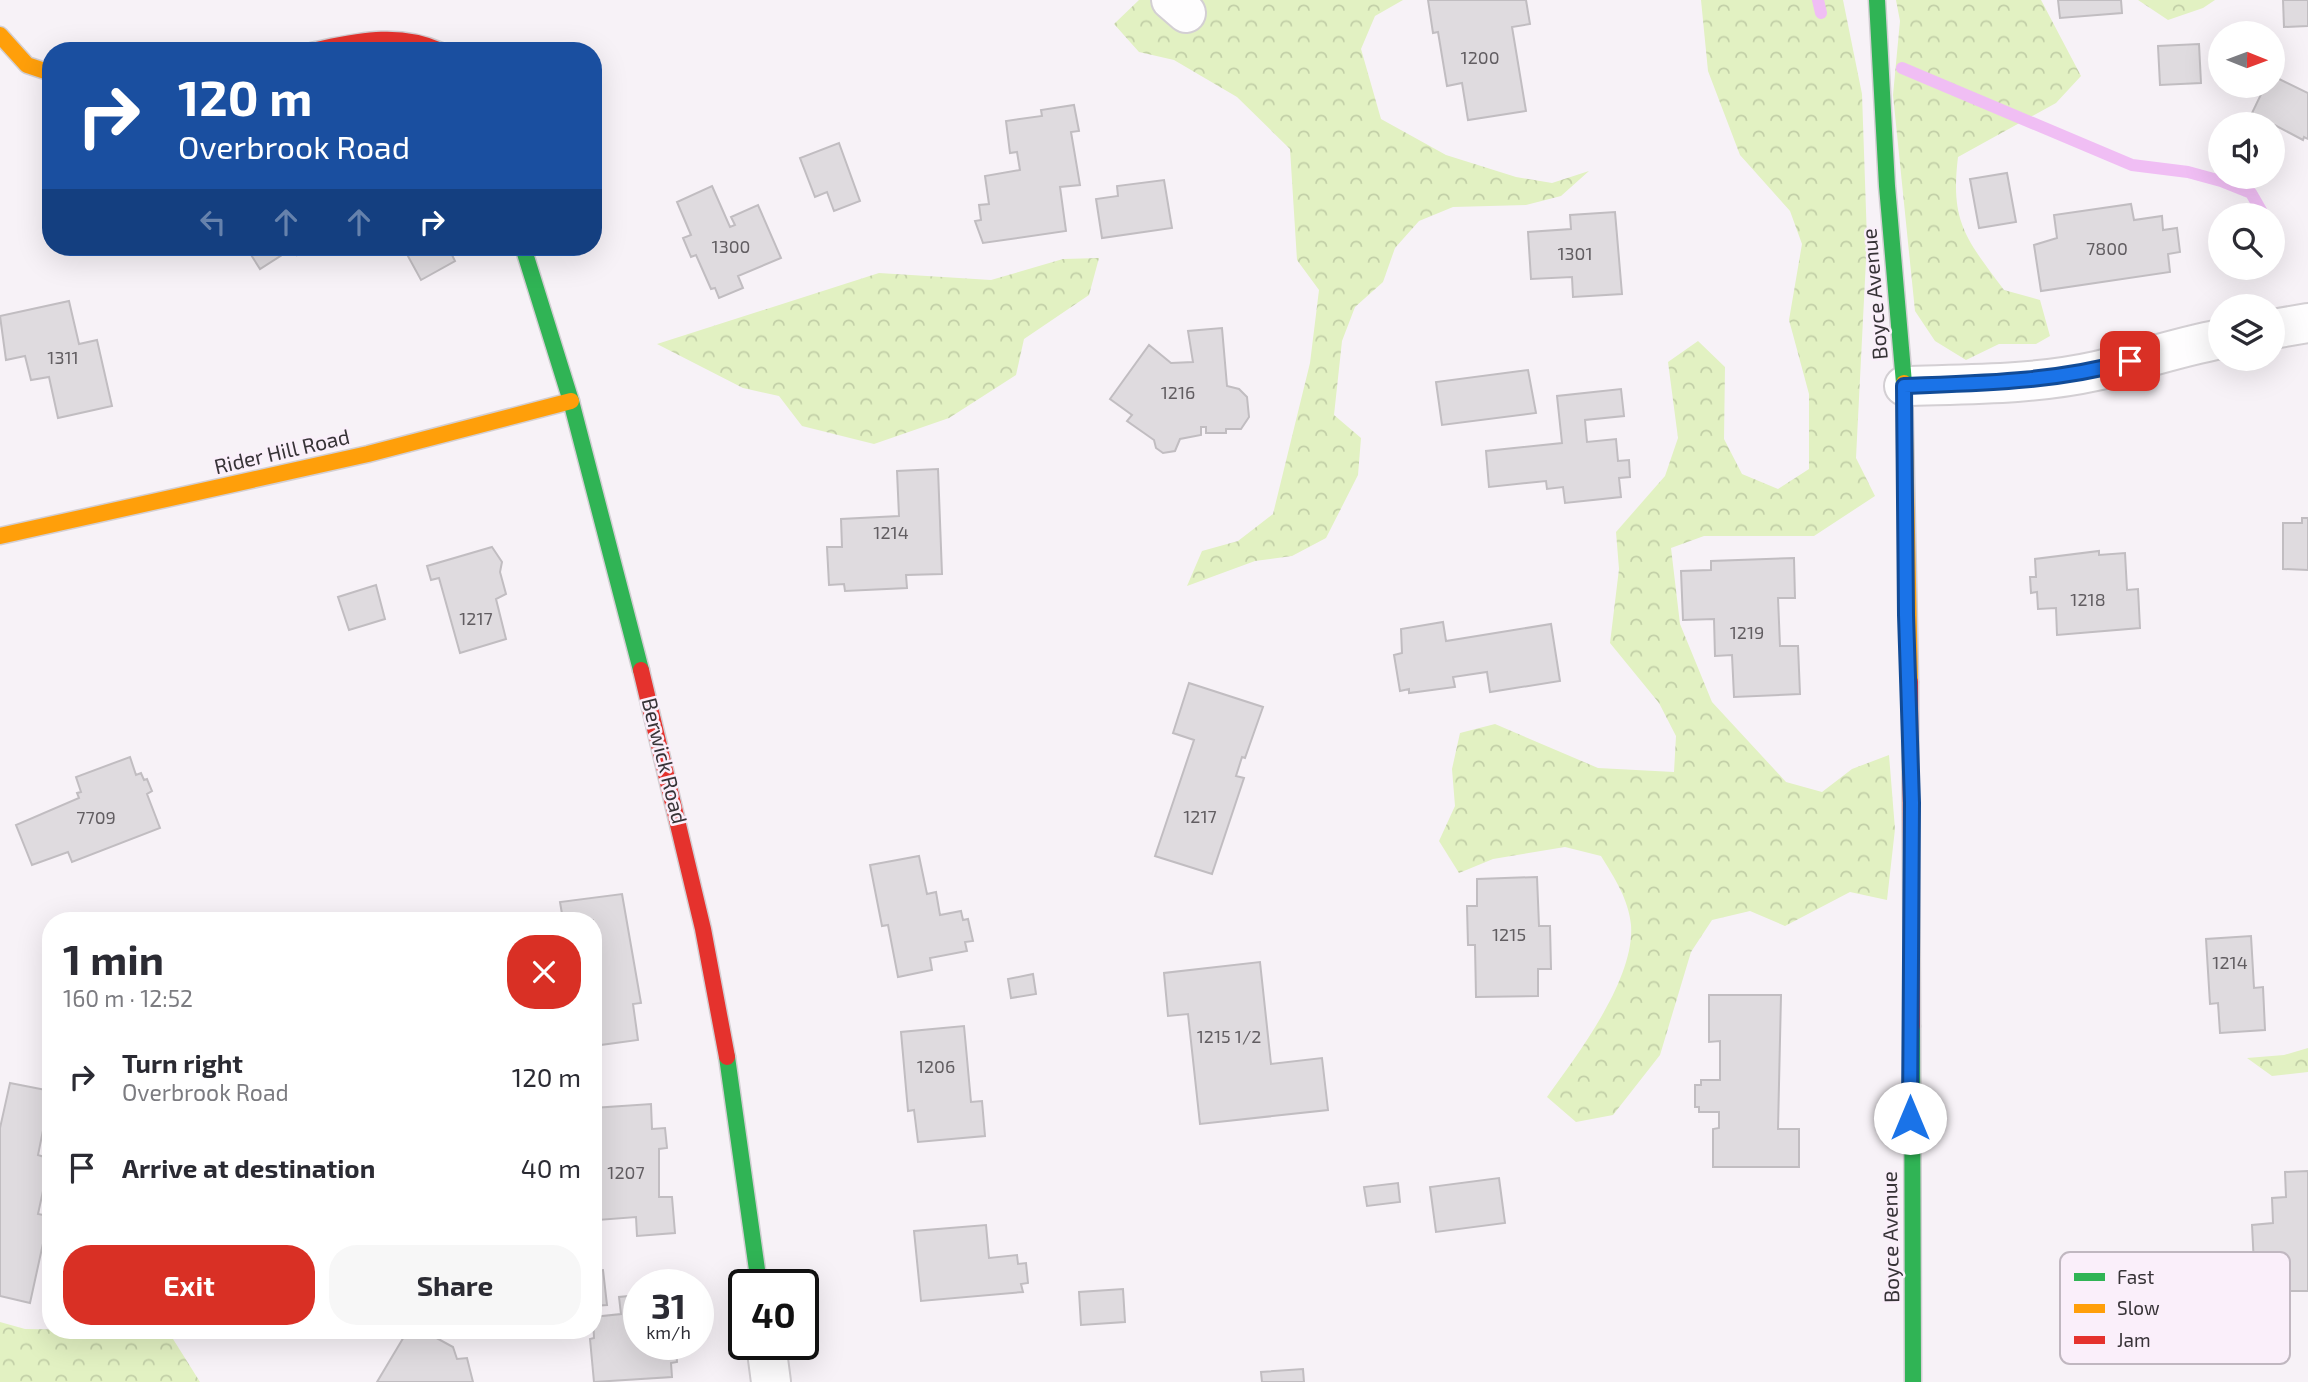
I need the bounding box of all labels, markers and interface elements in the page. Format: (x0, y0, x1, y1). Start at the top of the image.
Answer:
north arrow (2208, 21, 2286, 98)
map controls (2208, 21, 2285, 371)
house number: 1200 (1461, 46, 1500, 68)
text: 120 m (178, 67, 312, 126)
icon: right (63, 70, 154, 161)
button: sound (2208, 112, 2285, 189)
text: Overbrook Road (178, 127, 410, 165)
icon: left (194, 203, 232, 241)
icon: ahead (267, 203, 305, 241)
icon: ahead (340, 203, 378, 241)
icon: right (413, 203, 451, 241)
button: search (2208, 203, 2285, 280)
street label: Boyce Avenue (1855, 227, 1892, 361)
house number: 1300 (712, 235, 750, 257)
house number: 7800 (2086, 237, 2128, 259)
house number: 1301 (1557, 242, 1593, 264)
button: layers (2208, 294, 2285, 371)
pin (2100, 331, 2160, 391)
icon: arrive (2111, 342, 2149, 380)
house number: 1311 (47, 346, 79, 368)
house number: 1216 (1161, 381, 1195, 403)
street label: Rider Hill Road (211, 423, 352, 478)
house number: 1214 (873, 521, 909, 543)
house number: 1218 (2070, 588, 2106, 610)
house number: 1217 (459, 607, 493, 629)
house number: 1219 (1730, 621, 1764, 643)
street label: Berwick Road (638, 695, 693, 826)
house number: 1217 (1183, 805, 1217, 827)
house number: 7709 (76, 806, 116, 828)
house number: 1215 (1492, 923, 1526, 945)
text: 1 min (63, 933, 164, 983)
button: close (507, 935, 581, 1009)
house number: 1214 (2212, 951, 2248, 973)
text: 160 m · 12:52 (63, 984, 193, 1012)
house number: 1215 1/2 (1197, 1025, 1261, 1047)
text: Turn right (122, 1047, 243, 1078)
house number: 1206 (917, 1055, 955, 1077)
icon: right (63, 1058, 101, 1096)
text: 120 m (512, 1061, 581, 1092)
text: Overbrook Road (122, 1078, 289, 1106)
position arrow (1873, 1081, 1947, 1155)
icon: arrive (63, 1149, 101, 1187)
text: Arrive at destination (122, 1152, 375, 1183)
text: 40 m (521, 1152, 581, 1183)
house number: 1207 (607, 1161, 645, 1183)
street label: Boyce Avenue (1876, 1171, 1903, 1303)
button: Exit (63, 1245, 315, 1325)
button: Share (329, 1245, 581, 1325)
legend (2060, 1252, 2290, 1364)
text: Fast (2117, 1265, 2154, 1288)
speed limit sign: 40 (728, 1269, 819, 1360)
text: 31 (651, 1284, 686, 1326)
text: Slow (2117, 1296, 2160, 1319)
text: km/h (646, 1321, 691, 1343)
text: Jam (2117, 1328, 2151, 1351)

